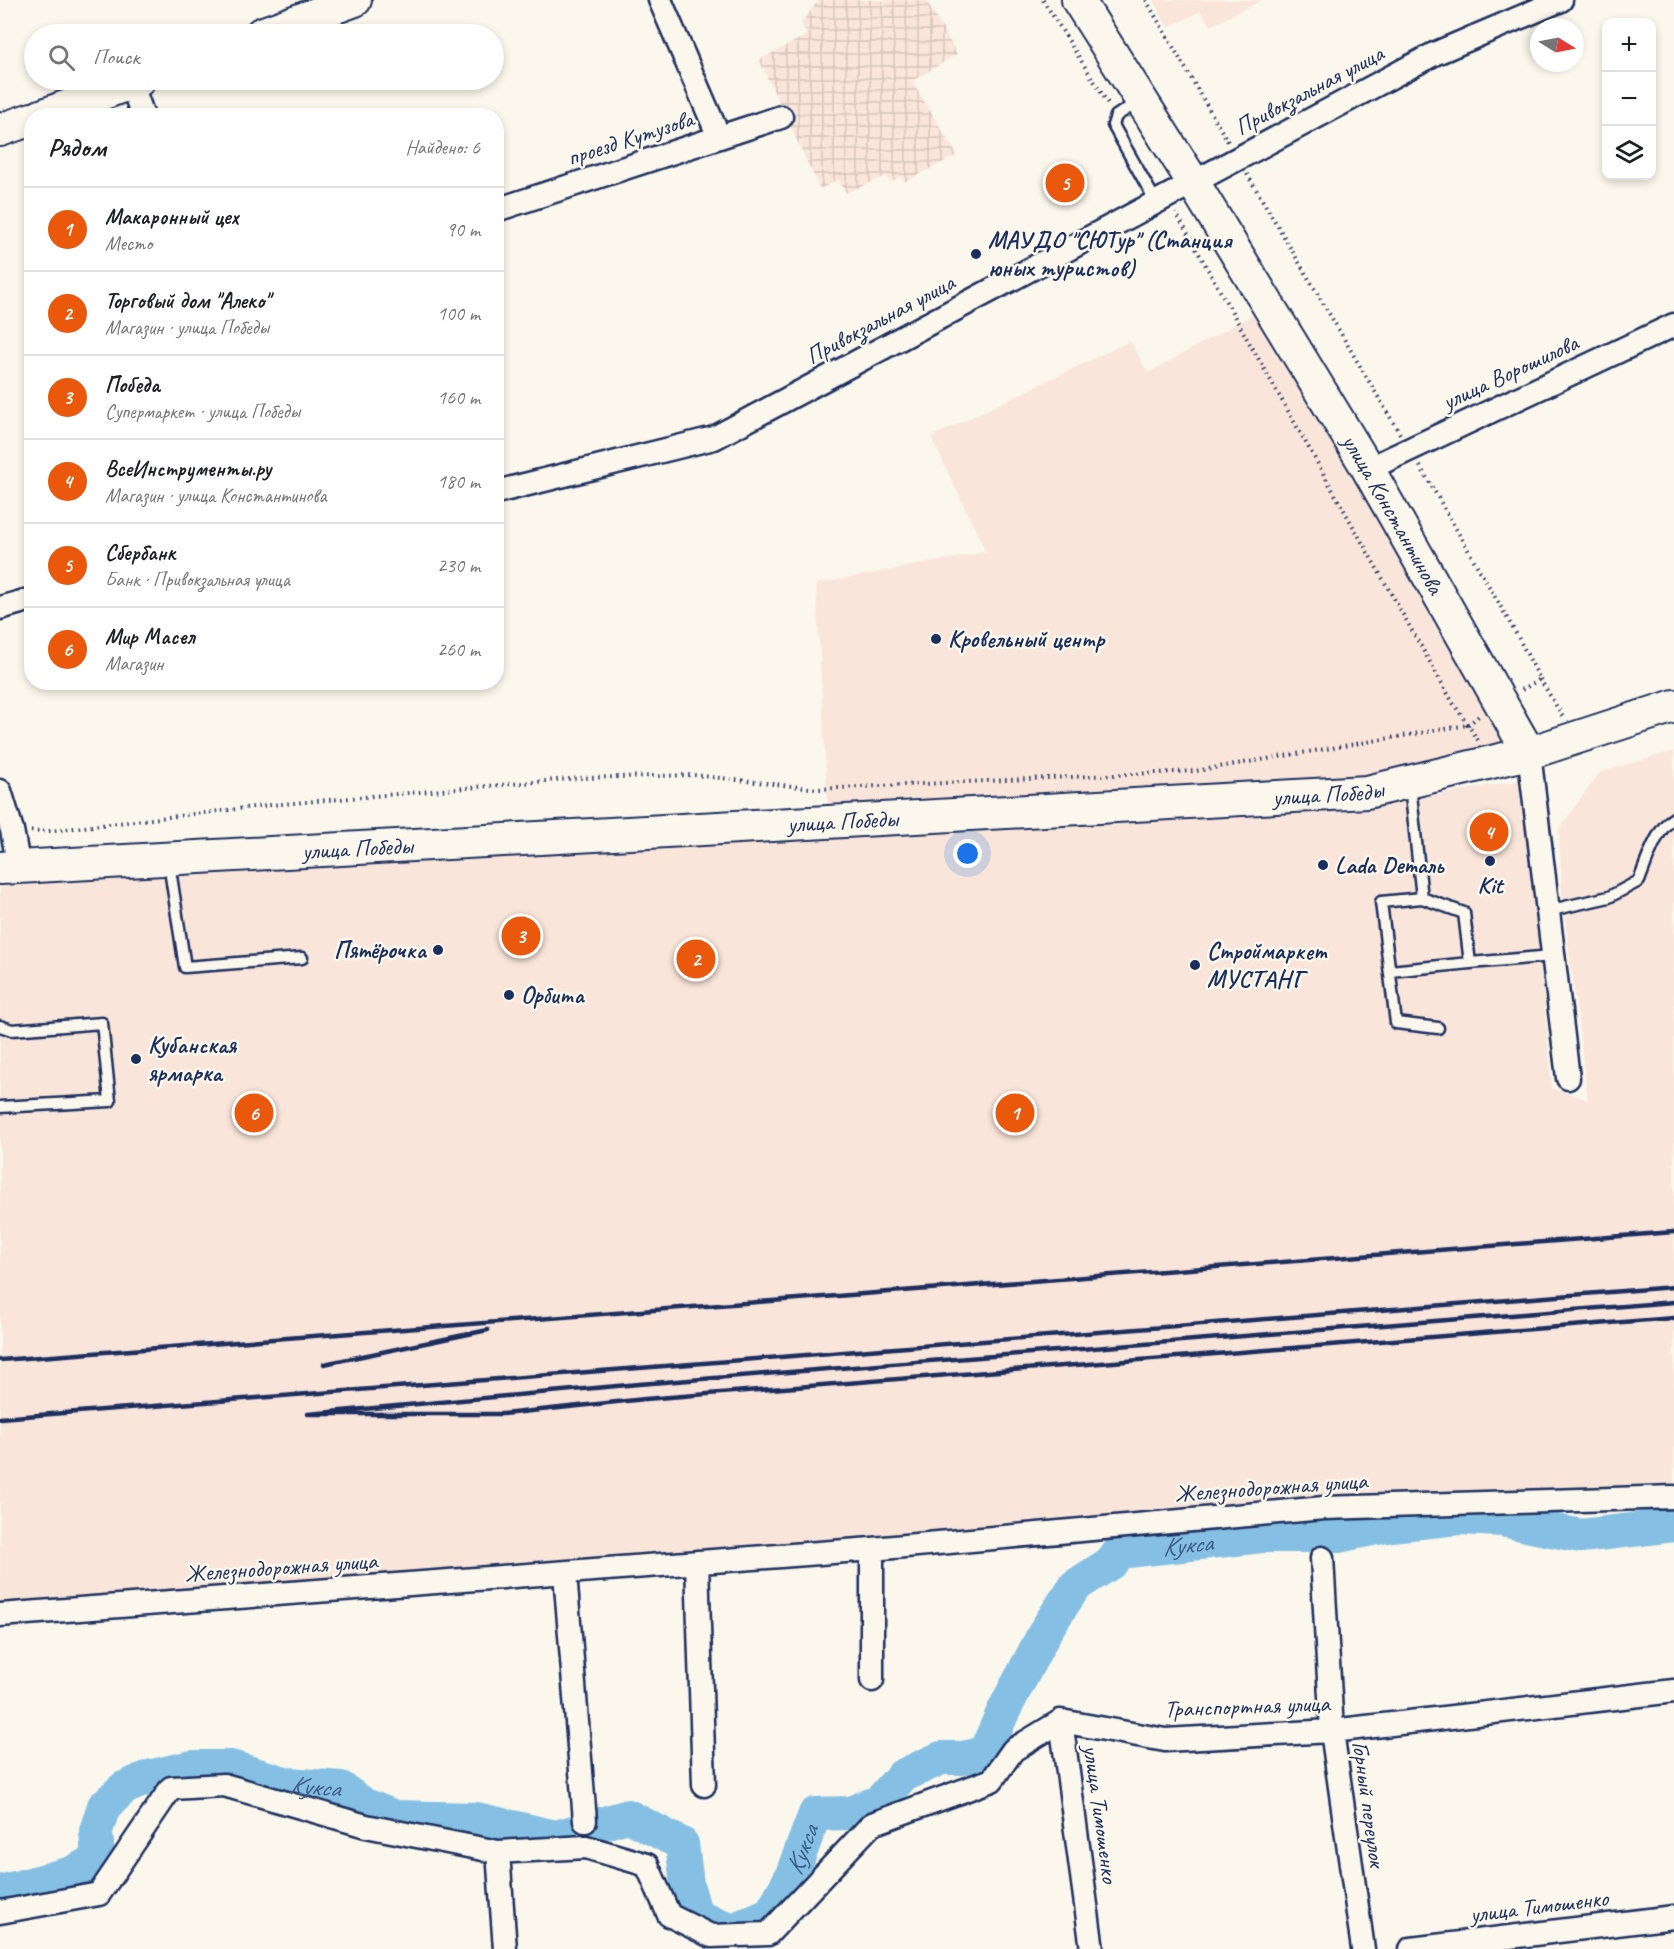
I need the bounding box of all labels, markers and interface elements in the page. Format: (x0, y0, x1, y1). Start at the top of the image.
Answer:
north arrow (1530, 18, 1584, 72)
map controls (1602, 18, 1656, 180)
button: + (1602, 18, 1656, 72)
search box (24, 24, 504, 90)
street label: Привокзальная улица (1229, 38, 1390, 143)
icon: search (45, 41, 78, 74)
text: Поиск (93, 43, 139, 71)
button: − (1602, 72, 1656, 126)
street label: проезд Кутузова (563, 103, 699, 173)
button: layers (1602, 126, 1656, 180)
text: Рядом (48, 131, 106, 164)
text: Найдено: 6 (405, 135, 480, 160)
pin: 5 (1046, 160, 1084, 206)
text: Макаронный цех (105, 203, 239, 231)
text: 1 (63, 217, 72, 242)
text: 90 m (446, 217, 480, 242)
place label: МАУДО "СЮТур" (Станция юных туристов) (988, 225, 1233, 283)
text: Место (105, 231, 152, 256)
marker: МАУДО "СЮТур" (Станция юных туристов) (969, 247, 983, 261)
street label: Привокзальная улица (800, 267, 961, 372)
text: Торговый дом "Алеко" (105, 287, 270, 315)
text: 2 (63, 301, 72, 326)
text: 100 m (437, 301, 480, 326)
text: Магазин · улица Победы (105, 315, 269, 340)
street label: улица Ворошилова (1436, 327, 1584, 417)
text: Победа (105, 371, 160, 399)
text: 3 (63, 385, 72, 410)
text: 160 m (437, 385, 480, 410)
text: Супермаркет · улица Победы (105, 399, 300, 424)
street label: улица Константинова (1334, 427, 1451, 601)
text: ВсеИнструменты.ру (105, 455, 271, 483)
text: 4 (63, 469, 72, 494)
text: 180 m (437, 469, 480, 494)
text: Магазин · улица Константинова (105, 483, 326, 508)
text: Сбербанк (105, 539, 175, 567)
text: 5 (63, 553, 72, 578)
text: 230 m (437, 553, 480, 578)
text: Банк · Привокзальная улица (105, 567, 290, 592)
text: Мир Масел (105, 623, 195, 651)
place label: Кровельный центр (948, 624, 1106, 654)
marker: Кровельный центр (929, 632, 943, 646)
text: 6 (63, 637, 72, 662)
text: 260 m (437, 637, 480, 662)
text: Магазин (105, 651, 163, 676)
street label: улица Победы (1270, 773, 1389, 812)
street label: улица Победы (785, 803, 901, 839)
pin: 4 (1470, 810, 1508, 854)
street label: улица Победы (299, 830, 416, 866)
your location (953, 839, 982, 868)
place label: Lada Dеталь (1335, 850, 1445, 880)
marker: Kit (1483, 854, 1497, 868)
marker: Lada Dеталь (1316, 858, 1330, 872)
place label: Kit (1477, 870, 1506, 900)
pin: 3 (502, 914, 540, 958)
place label: Пятёрочка (334, 935, 427, 965)
pin: 2 (676, 936, 716, 982)
place label: Строймаркет МУСТАНГ (1207, 936, 1328, 994)
marker: Пятёрочка (431, 943, 445, 957)
marker: Строймаркет МУСТАНГ (1188, 958, 1202, 972)
place label: Орбита (521, 980, 585, 1010)
marker: Орбита (502, 988, 516, 1002)
place label: Кубанская ярмарка (148, 1030, 237, 1088)
marker: Кубанская ярмарка (129, 1052, 143, 1066)
pin: 6 (234, 1090, 274, 1136)
pin: 1 (996, 1090, 1034, 1136)
street label: Железнодорожная улица (1174, 1465, 1370, 1509)
water label: Кукса (1160, 1525, 1216, 1564)
street label: Железнодорожная улица (184, 1545, 380, 1589)
street label: Транспортная улица (1164, 1688, 1332, 1724)
street label: Горный переулок (1345, 1739, 1393, 1871)
street label: улица Тимошенко (1076, 1741, 1126, 1886)
water label: Кукса (288, 1768, 344, 1805)
water label: Кукса (777, 1818, 827, 1879)
street label: улица Тимошенко (1466, 1882, 1611, 1930)

